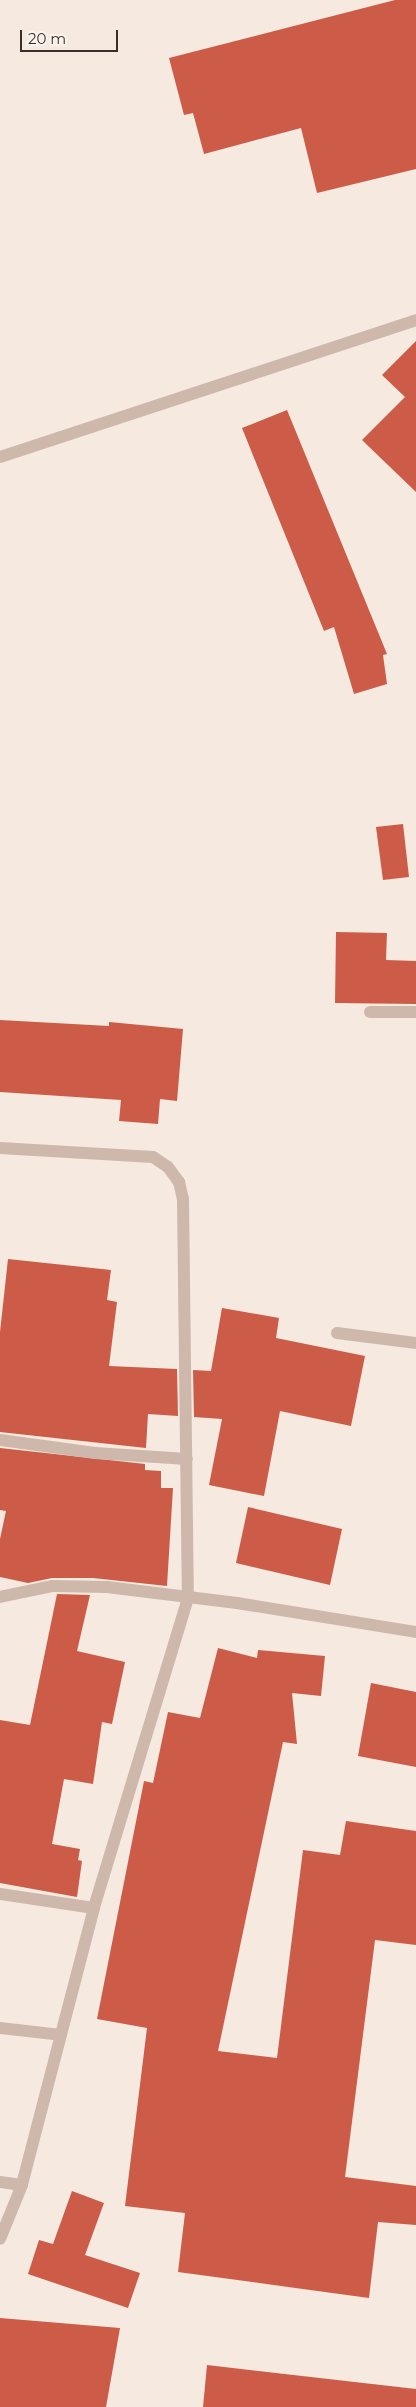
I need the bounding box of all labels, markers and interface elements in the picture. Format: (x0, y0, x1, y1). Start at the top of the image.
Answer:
scale bar (22, 20, 120, 52)
text: 20 m (28, 29, 66, 48)

